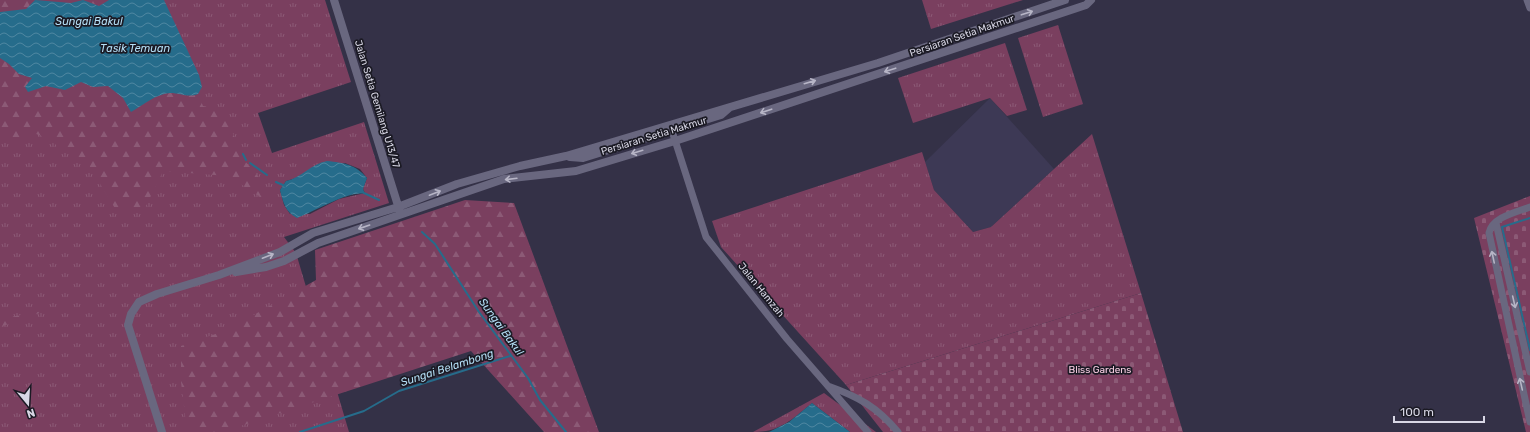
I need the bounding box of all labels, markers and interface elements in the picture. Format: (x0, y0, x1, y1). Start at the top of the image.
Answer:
one-way arrow (1021, 8, 1033, 16)
street label: Persiaran Setia Makmur (908, 12, 1016, 60)
water label: Sungai Bakul (55, 15, 123, 28)
street label: Jalan Setia Gemilang U13/47 (352, 39, 402, 169)
water label: Tasik Temuan (100, 42, 170, 55)
one-way arrow (884, 67, 896, 75)
one-way arrow (803, 78, 816, 85)
one-way arrow (760, 108, 773, 115)
street label: Persiaran Setia Makmur (600, 114, 709, 158)
one-way arrow (631, 149, 644, 156)
one-way arrow (505, 175, 518, 182)
one-way arrow (428, 188, 440, 196)
one-way arrow (359, 224, 371, 232)
one-way arrow (1488, 251, 1496, 264)
one-way arrow (262, 252, 274, 260)
street label: Jalan Hamzah (735, 260, 787, 320)
one-way arrow (1510, 295, 1518, 308)
water label: Sungai Bakul (476, 296, 526, 358)
water label: Sungai Belambong (399, 347, 496, 389)
park label: Bliss Gardens (1069, 364, 1131, 376)
one-way arrow (1517, 377, 1525, 390)
north arrow (8, 384, 48, 424)
scale bar (1394, 398, 1484, 424)
text: 100 m (1400, 405, 1434, 419)
text: N (25, 406, 37, 420)

